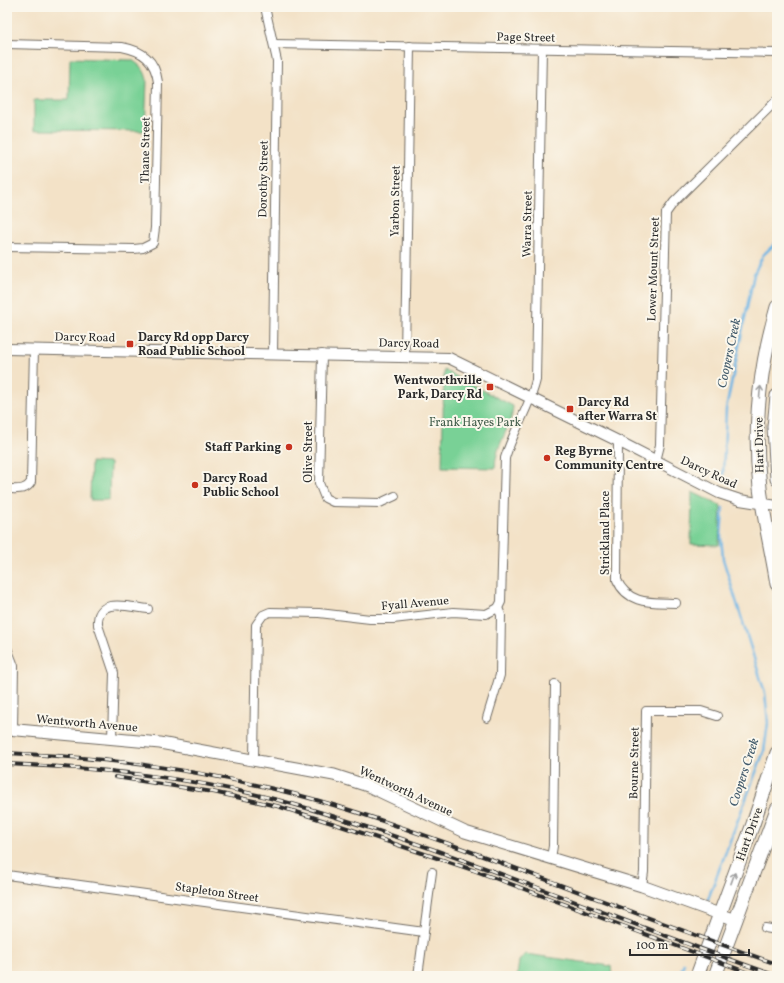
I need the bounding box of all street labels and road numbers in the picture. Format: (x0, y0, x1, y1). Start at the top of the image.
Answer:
street label: Page Street (497, 29, 555, 47)
street label: Thane Street (137, 117, 155, 183)
street label: Dorothy Street (255, 140, 273, 218)
street label: Yarbon Street (387, 165, 405, 237)
street label: Warra Street (519, 190, 537, 258)
street label: Lower Mount Street (644, 216, 664, 322)
street label: Darcy Road (54, 329, 116, 347)
street label: Darcy Road (378, 335, 440, 353)
street label: Hart Drive (752, 417, 768, 473)
street label: Olive Street (301, 421, 317, 483)
street label: Darcy Road (678, 453, 740, 493)
street label: Strickland Place (598, 490, 614, 575)
street label: Fyall Avenue (381, 593, 450, 615)
street label: Wentworth Avenue (36, 712, 139, 736)
street label: Bourne Street (626, 727, 644, 799)
street label: Wentworth Avenue (356, 763, 455, 821)
street label: Hart Drive (733, 805, 767, 863)
street label: Stapleton Street (174, 879, 260, 907)

